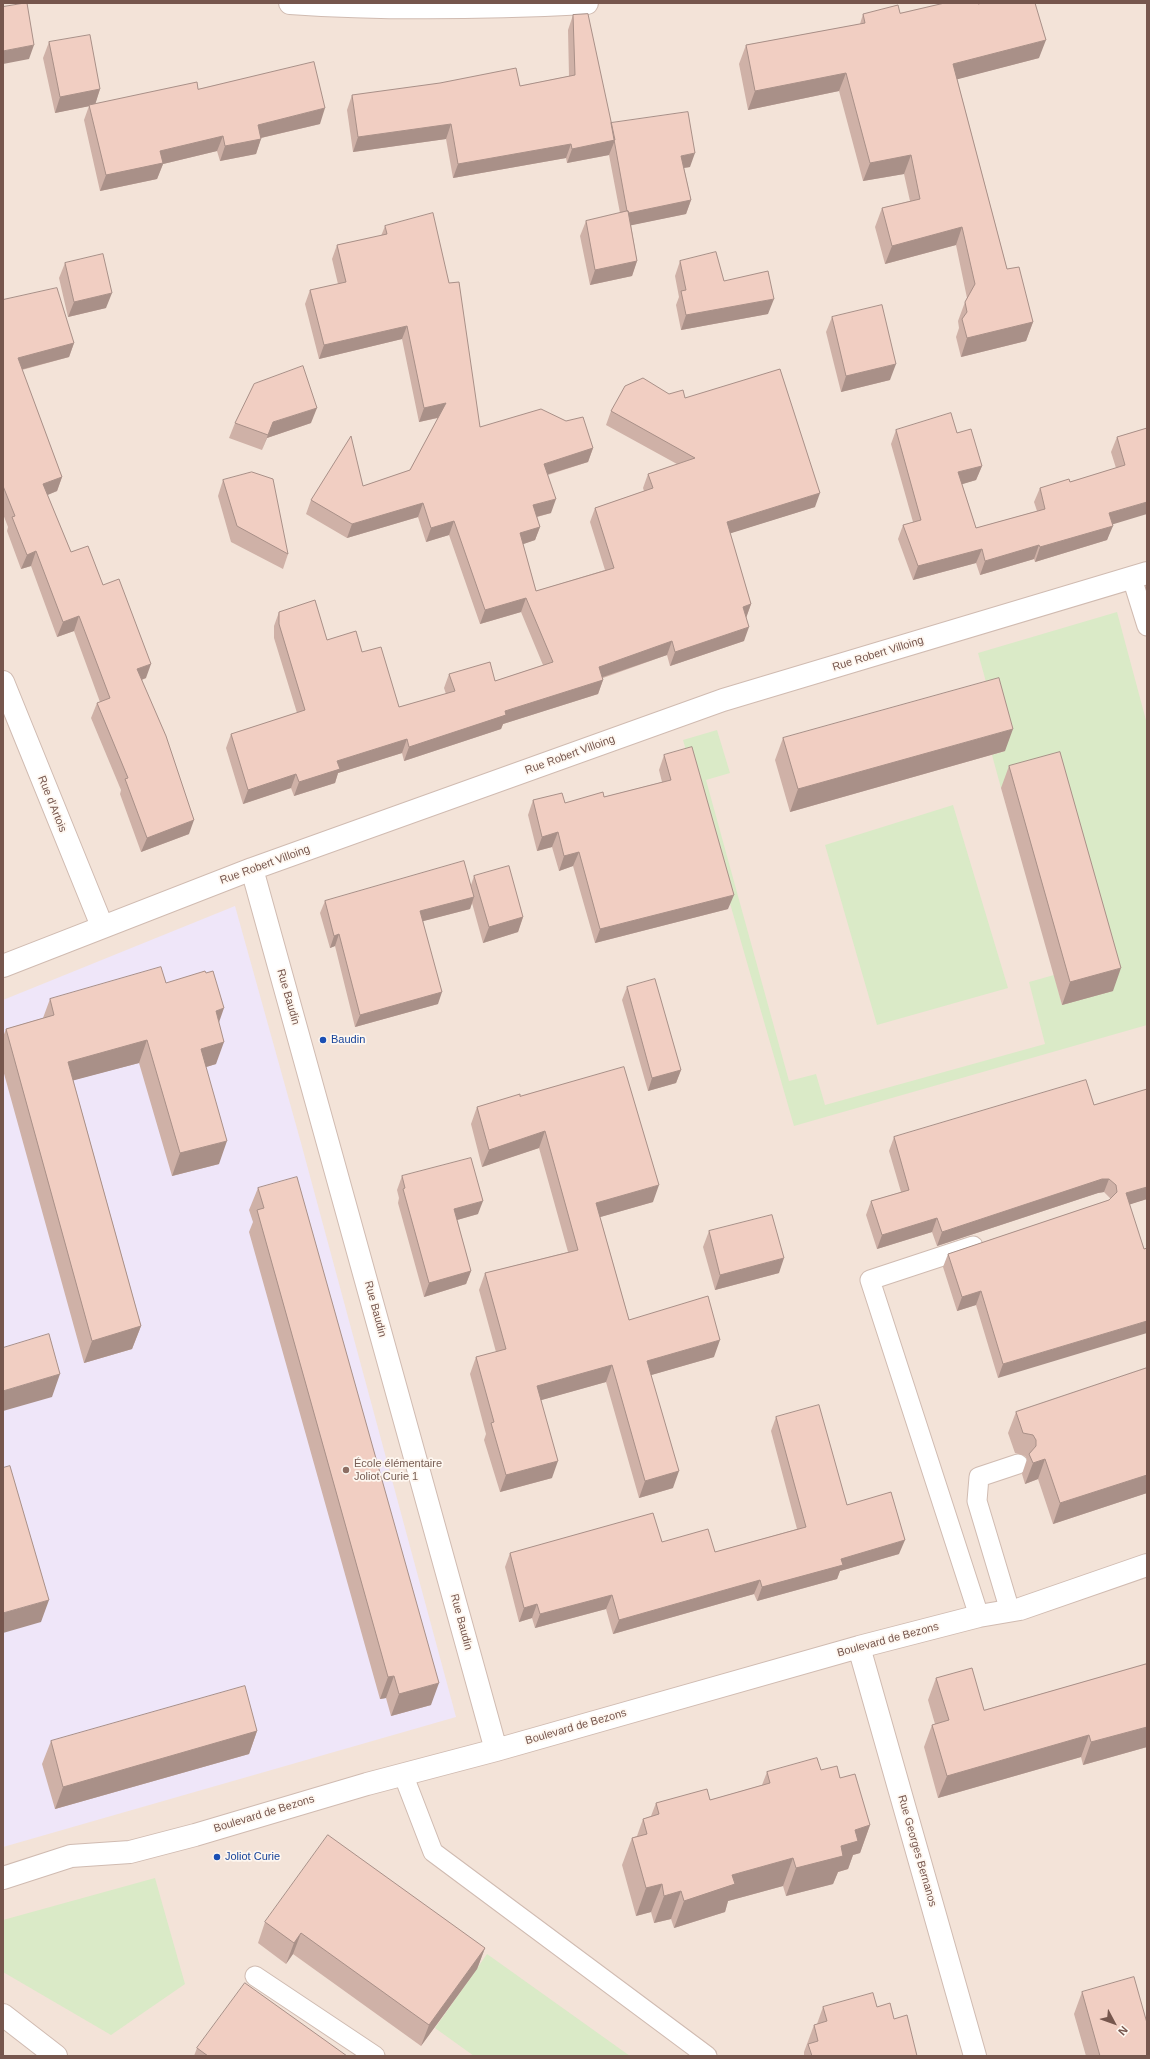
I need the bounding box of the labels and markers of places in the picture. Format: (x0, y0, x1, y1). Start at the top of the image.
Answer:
place label: Baudin (331, 1033, 365, 1047)
marker: Baudin (318, 1035, 328, 1045)
place label: École élémentaire Joliot Curie 1 (354, 1457, 442, 1483)
marker: École élémentaire Joliot Curie 1 (341, 1465, 351, 1475)
place label: Joliot Curie (225, 1850, 280, 1864)
marker: Joliot Curie (212, 1852, 222, 1862)

